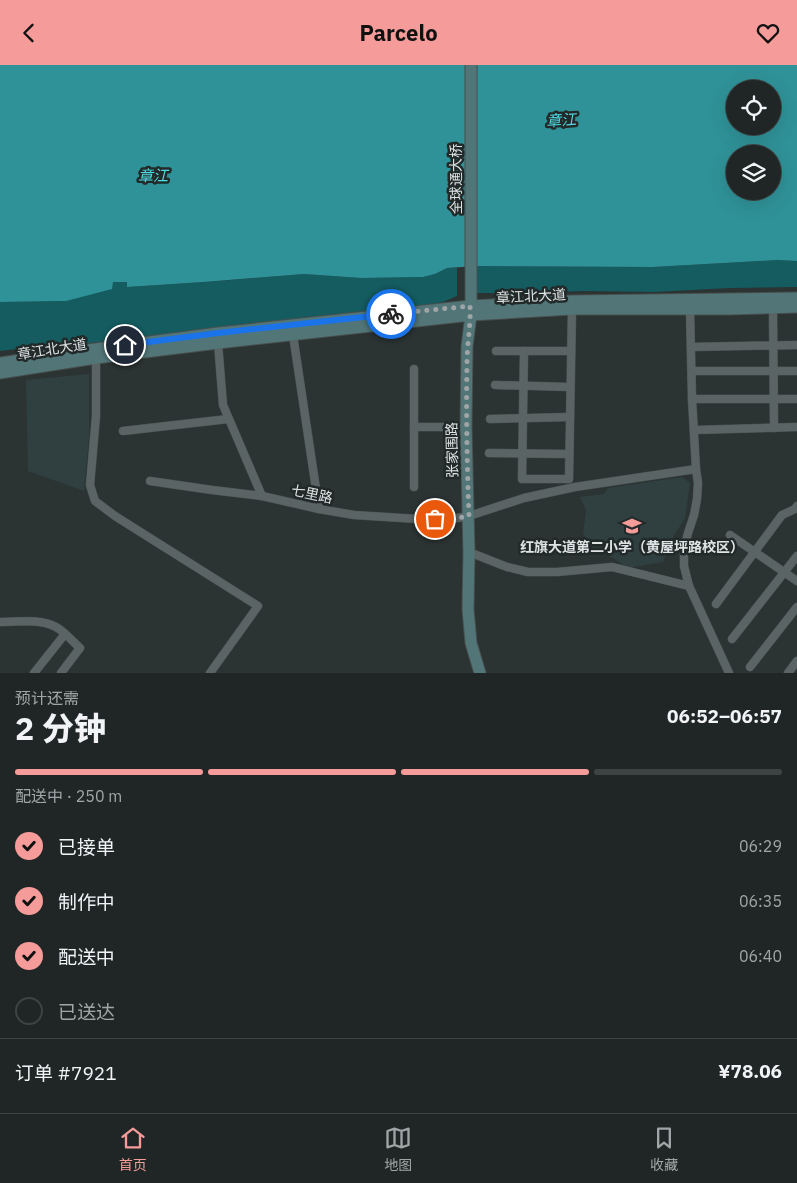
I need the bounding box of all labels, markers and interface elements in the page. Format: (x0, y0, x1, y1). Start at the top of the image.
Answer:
text: Parcelo (359, 18, 438, 47)
icon: back (15, 19, 43, 47)
icon: heart (754, 19, 782, 47)
map controls (726, 80, 781, 200)
button: locate (726, 80, 781, 135)
water label: 章江 (545, 109, 579, 131)
street label: 全球通大桥 (447, 144, 465, 214)
button: layers (726, 145, 781, 200)
water label: 章江 (138, 166, 170, 185)
street label: 章江北大道 (496, 285, 566, 307)
courier (366, 289, 416, 339)
icon: bike (377, 300, 405, 328)
pin (104, 324, 146, 366)
icon: home (111, 331, 139, 359)
street label: 章江北大道 (16, 335, 88, 363)
street label: 张家围路 (443, 422, 461, 478)
street label: 七里路 (290, 481, 334, 507)
pin (414, 498, 456, 540)
icon: bag (421, 505, 449, 533)
school or university icon: 红旗大道第二小学（黄屋坪路校区） (621, 515, 643, 537)
place label: 红旗大道第二小学（黄屋坪路校区） (520, 538, 744, 556)
text: 预计还需 (15, 688, 79, 708)
text: 06:52–06:57 (667, 704, 782, 728)
text: 2 分钟 (15, 707, 106, 749)
text: 配送中 · 250 m (15, 786, 122, 806)
icon: check (15, 832, 43, 860)
text: 已接单 (58, 835, 115, 859)
text: 06:29 (739, 836, 782, 856)
icon: check (15, 887, 43, 915)
text: 制作中 (58, 890, 115, 914)
text: 06:35 (739, 891, 782, 911)
icon: check (15, 942, 43, 970)
text: 配送中 (58, 945, 115, 969)
text: 06:40 (739, 946, 782, 966)
text: 已送达 (58, 1000, 115, 1024)
text: ¥78.06 (718, 1059, 782, 1083)
text: 订单 #7921 (15, 1061, 117, 1085)
tab: 首页 (119, 1124, 147, 1174)
tab: 地图 (384, 1124, 412, 1174)
tab: 收藏 (650, 1124, 678, 1174)

